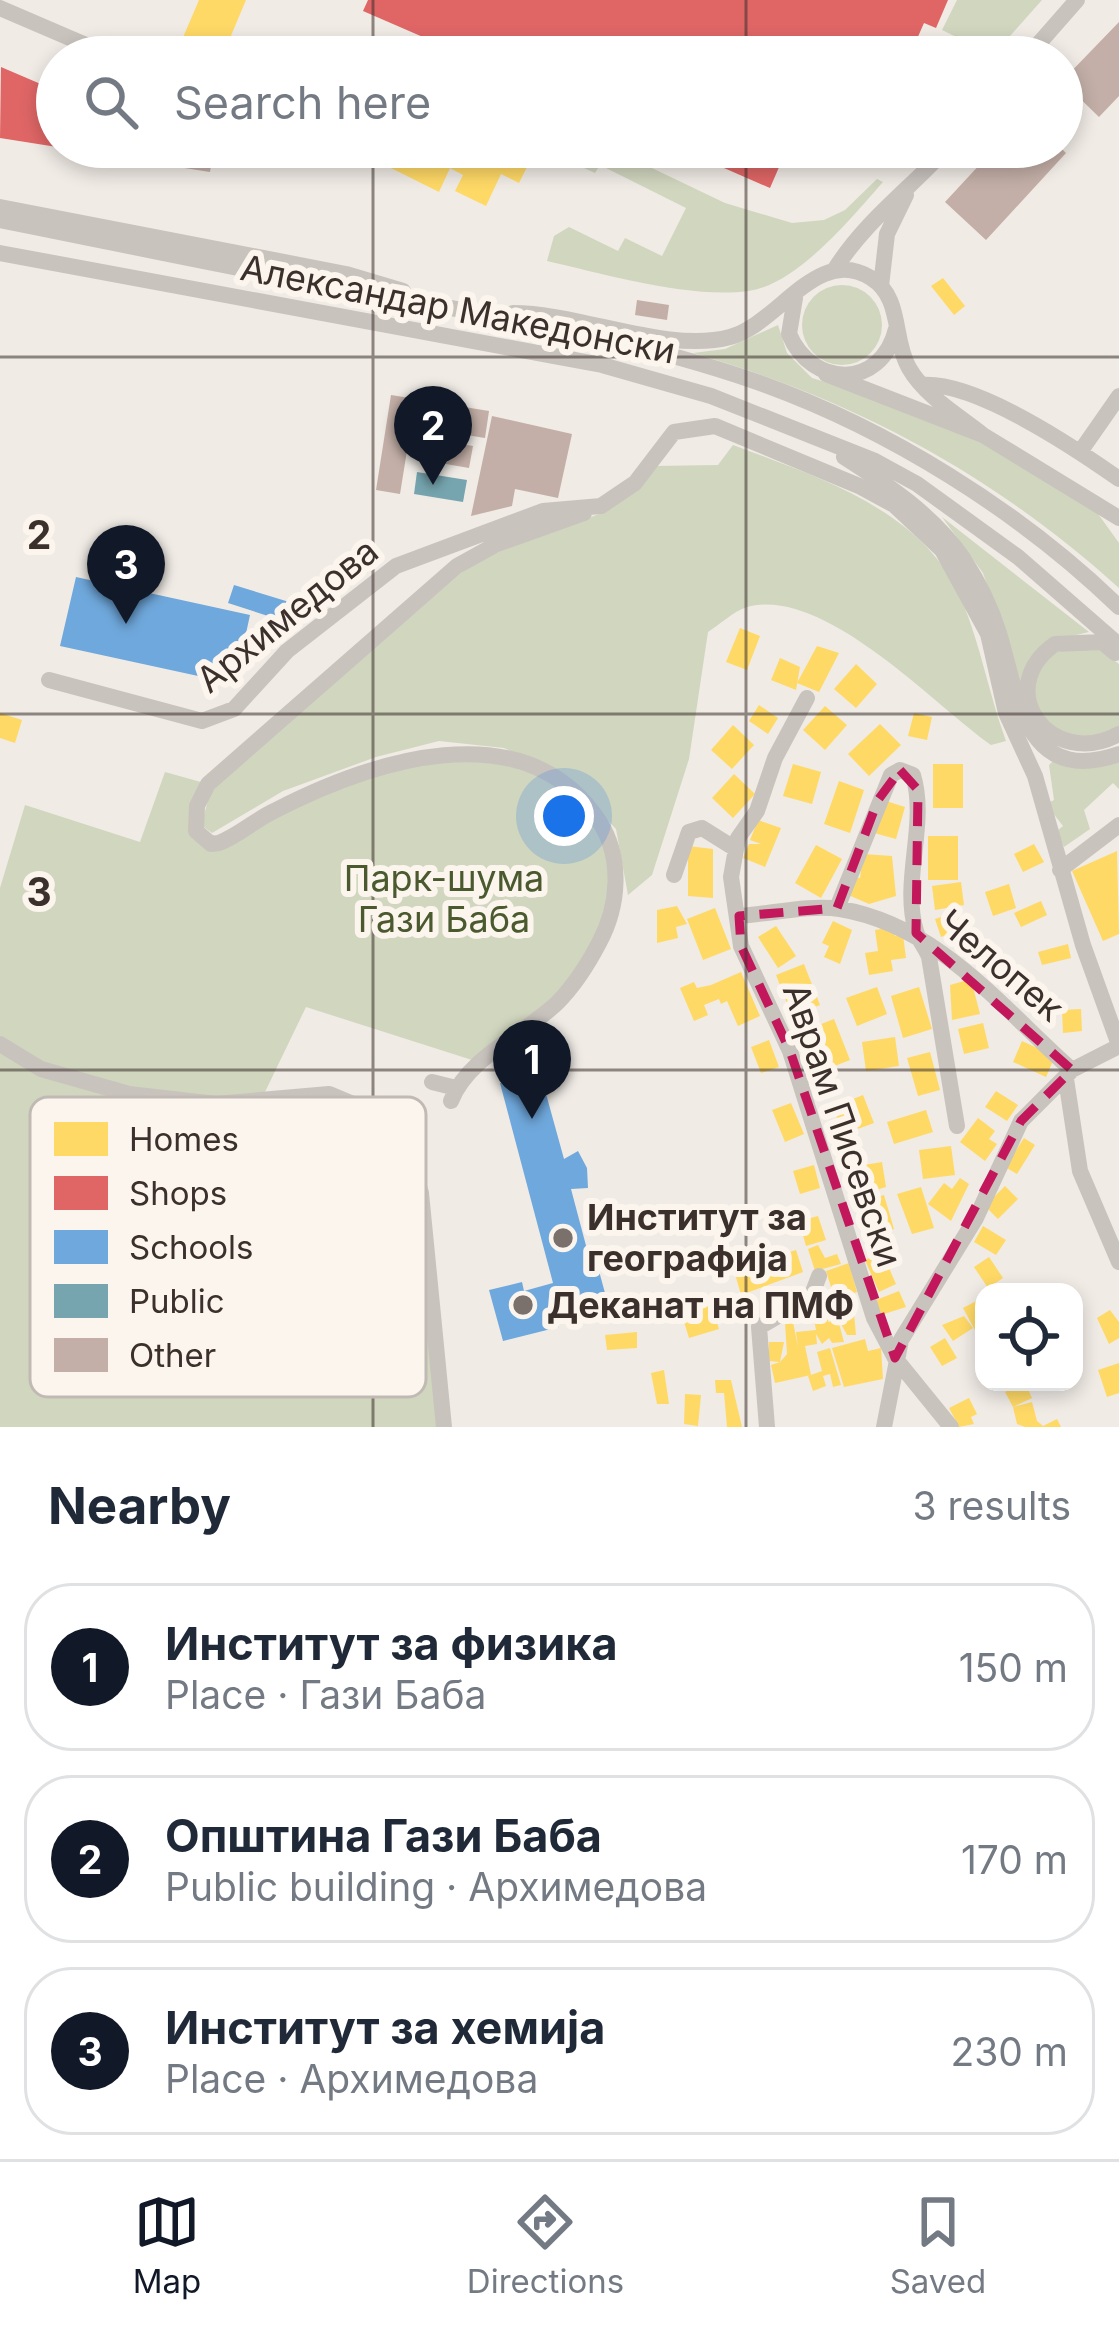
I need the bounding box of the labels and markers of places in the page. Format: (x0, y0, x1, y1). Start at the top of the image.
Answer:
pin: 2 (394, 386, 472, 485)
pin: 3 (87, 525, 165, 624)
pin: 1 (493, 1020, 571, 1119)
place label: Институт за географија (587, 1195, 807, 1280)
marker: Институт за географија (550, 1225, 576, 1251)
place label: Деканат на ПМФ (547, 1283, 854, 1327)
marker: Деканат на ПМФ (510, 1292, 536, 1318)

